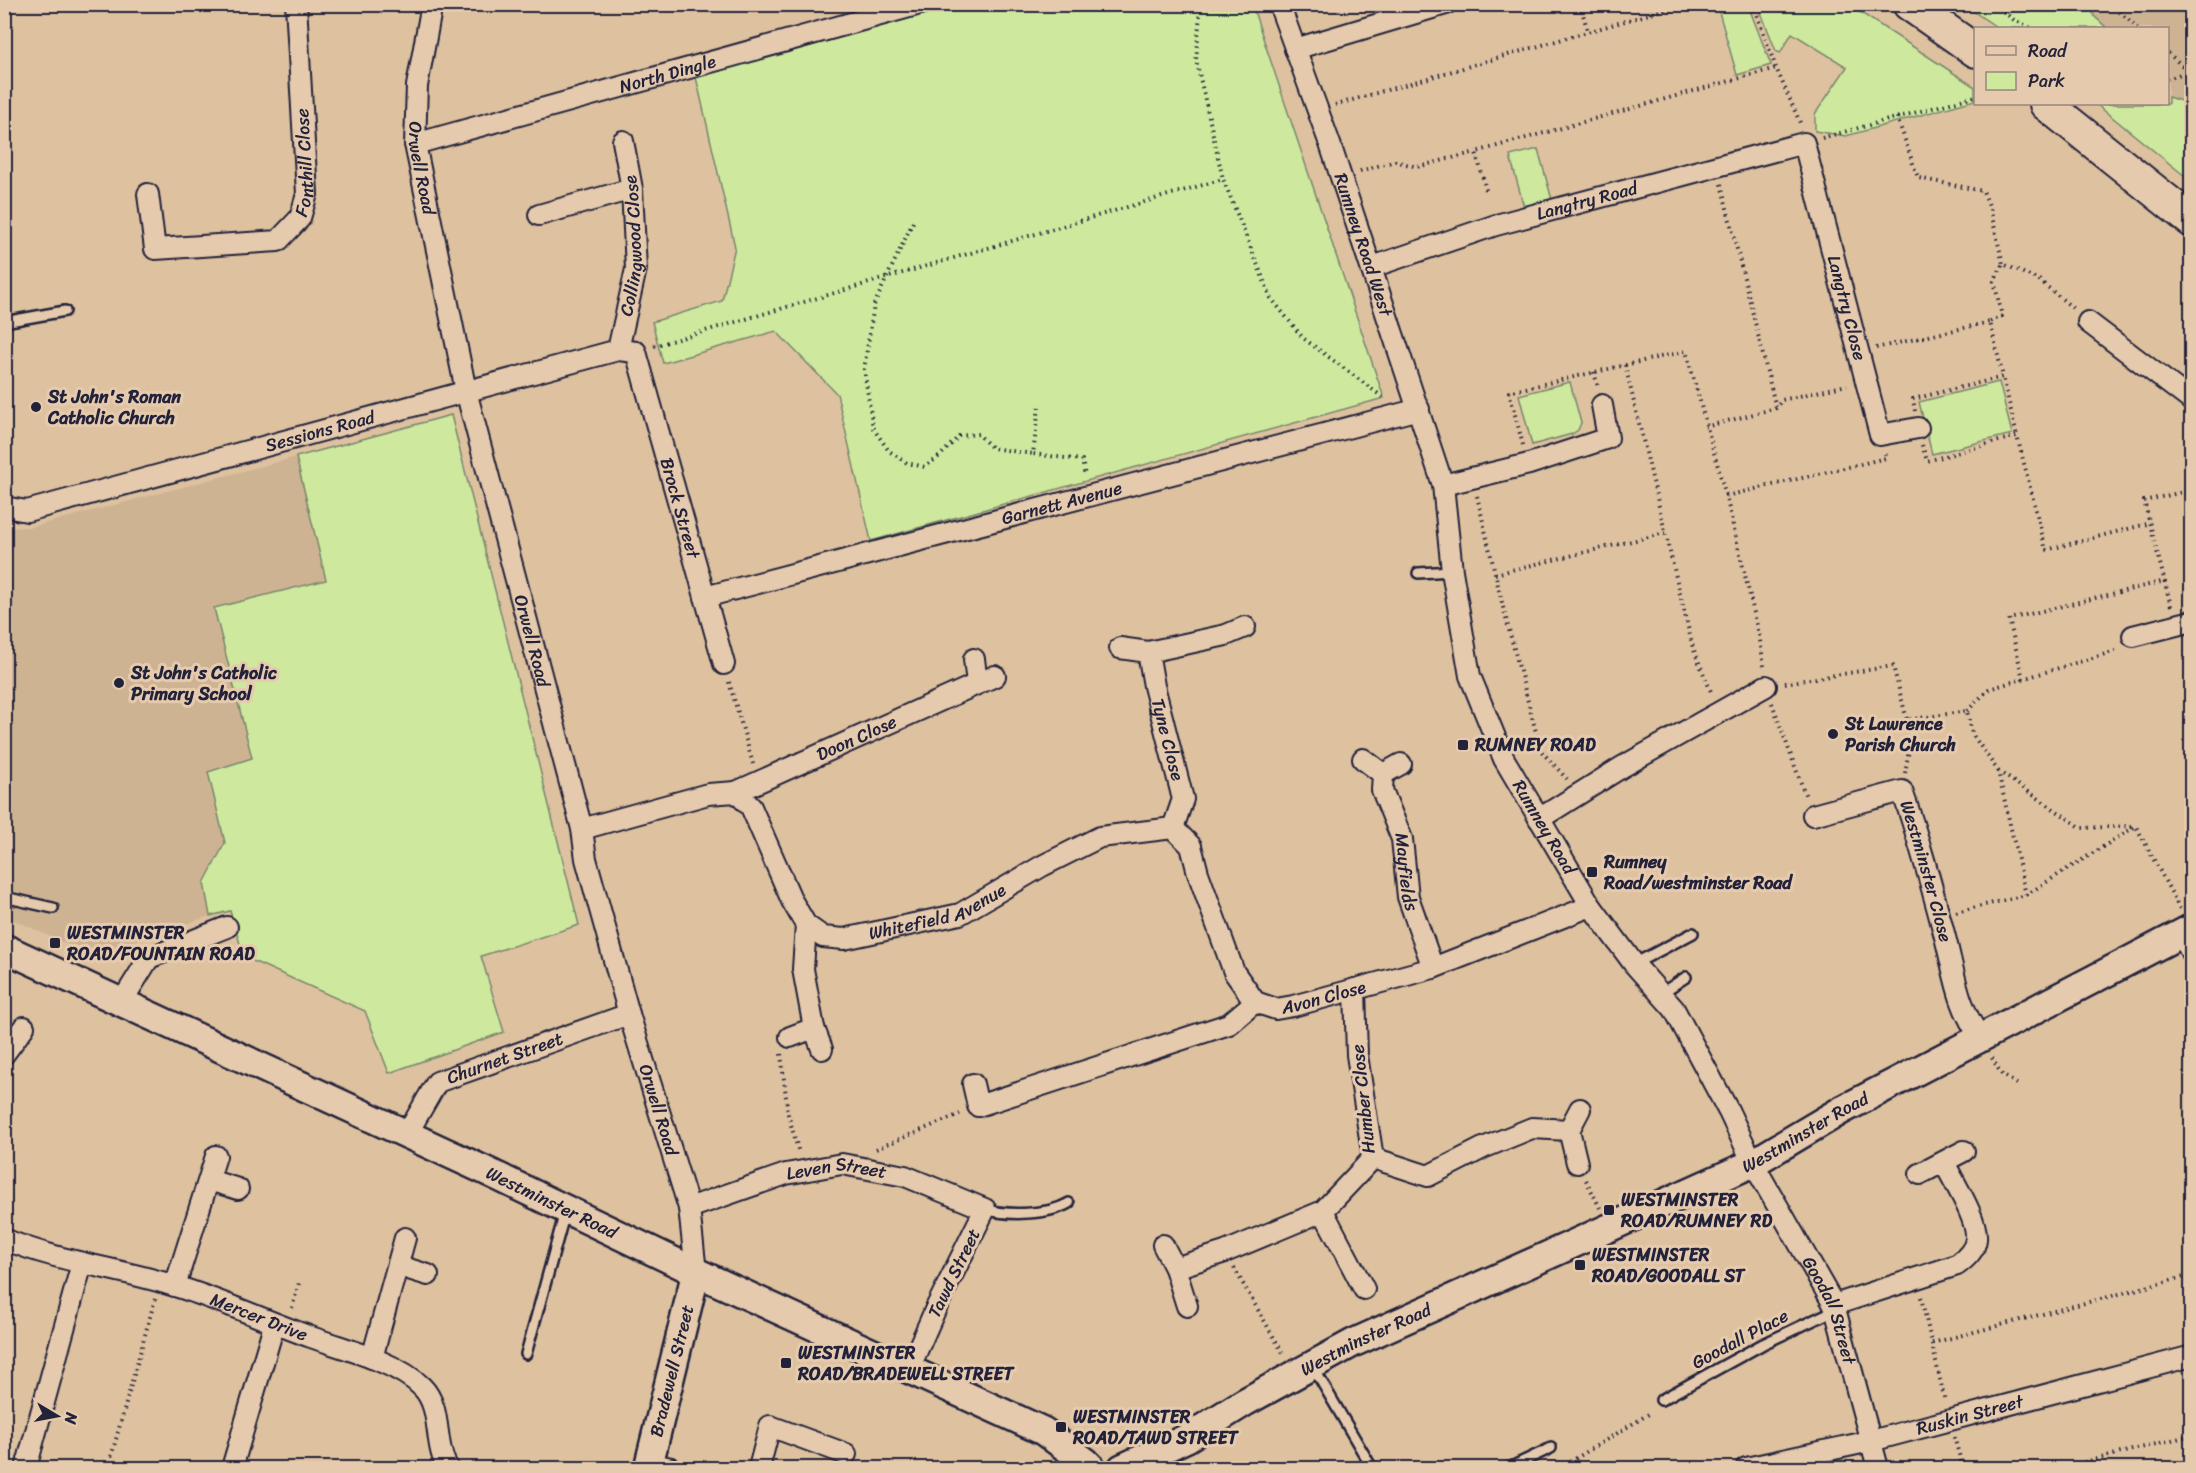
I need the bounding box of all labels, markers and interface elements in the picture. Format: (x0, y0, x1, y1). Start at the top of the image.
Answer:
legend (1974, 27, 2169, 105)
text: Road (2028, 35, 2068, 67)
street label: North Dingle (615, 45, 720, 103)
text: Park (2028, 65, 2065, 97)
street label: Fonthill Close (285, 107, 323, 220)
street label: Orwell Road (399, 121, 445, 219)
street label: Rumney Road West (1325, 169, 1402, 321)
street label: Collingwood Close (610, 172, 652, 319)
street label: Langtry Road (1533, 172, 1642, 230)
street label: Langtry Close (1818, 252, 1876, 364)
place label: St John's Roman Catholic Church (47, 381, 181, 434)
marker: St John's Roman Catholic Church (29, 400, 43, 414)
street label: Sessions Road (262, 401, 380, 461)
street label: Brock Street (651, 454, 710, 563)
street label: Garnett Avenue (998, 472, 1126, 534)
street label: Orwell Road (505, 591, 560, 692)
place label: St John's Catholic Primary School (130, 657, 277, 710)
marker: St John's Catholic Primary School (112, 676, 126, 690)
street label: Tyne Close (1142, 695, 1194, 784)
street label: Doon Close (811, 706, 902, 770)
place label: St Lawrence Parish Church (1844, 708, 1956, 761)
marker: St Lawrence Parish Church (1826, 727, 1840, 741)
place label: RUMNEY ROAD (1474, 729, 1596, 761)
marker: RUMNEY ROAD (1456, 738, 1470, 752)
street label: Rumney Road (1504, 773, 1586, 882)
street label: Westminster Close (1890, 796, 1962, 946)
street label: Mayfields (1385, 831, 1428, 916)
place label: Rumney Road/westminster Road (1603, 846, 1793, 899)
marker: Rumney Road/westminster Road (1585, 865, 1599, 879)
street label: Whitefield Avenue (866, 874, 1013, 949)
place label: WESTMINSTER ROAD/FOUNTAIN ROAD (66, 917, 255, 970)
marker: WESTMINSTER ROAD/FOUNTAIN ROAD (48, 936, 62, 950)
street label: Avon Close (1278, 971, 1370, 1024)
street label: Churnet Street (442, 1023, 568, 1093)
street label: Humber Close (1341, 1043, 1385, 1155)
street label: Orwell Road (629, 1060, 688, 1161)
street label: Westminster Road (1736, 1082, 1876, 1182)
street label: Leven Street (784, 1147, 889, 1190)
street label: Westminster Road (480, 1157, 624, 1249)
place label: WESTMINSTER ROAD/RUMNEY RD (1620, 1184, 1772, 1237)
marker: WESTMINSTER ROAD/RUMNEY RD (1602, 1203, 1616, 1217)
street label: Tawd Street (919, 1223, 990, 1323)
place label: WESTMINSTER ROAD/GOODALL ST (1591, 1239, 1747, 1292)
street label: Goodall Street (1793, 1250, 1866, 1369)
marker: WESTMINSTER ROAD/GOODALL ST (1573, 1258, 1587, 1272)
street label: Mercer Drive (206, 1283, 312, 1351)
street label: Westminster Road (1294, 1293, 1438, 1385)
street label: Goodall Place (1686, 1300, 1794, 1378)
street label: Bradewell Street (640, 1301, 703, 1440)
place label: WESTMINSTER ROAD/BRADEWELL STREET (797, 1337, 1016, 1390)
marker: WESTMINSTER ROAD/BRADEWELL STREET (779, 1356, 793, 1370)
street label: Ruskin Street (1913, 1385, 2028, 1444)
north arrow (27, 1386, 87, 1446)
place label: WESTMINSTER ROAD/TAWD STREET (1072, 1401, 1240, 1454)
text: N (56, 1410, 87, 1427)
marker: WESTMINSTER ROAD/TAWD STREET (1054, 1420, 1068, 1434)

